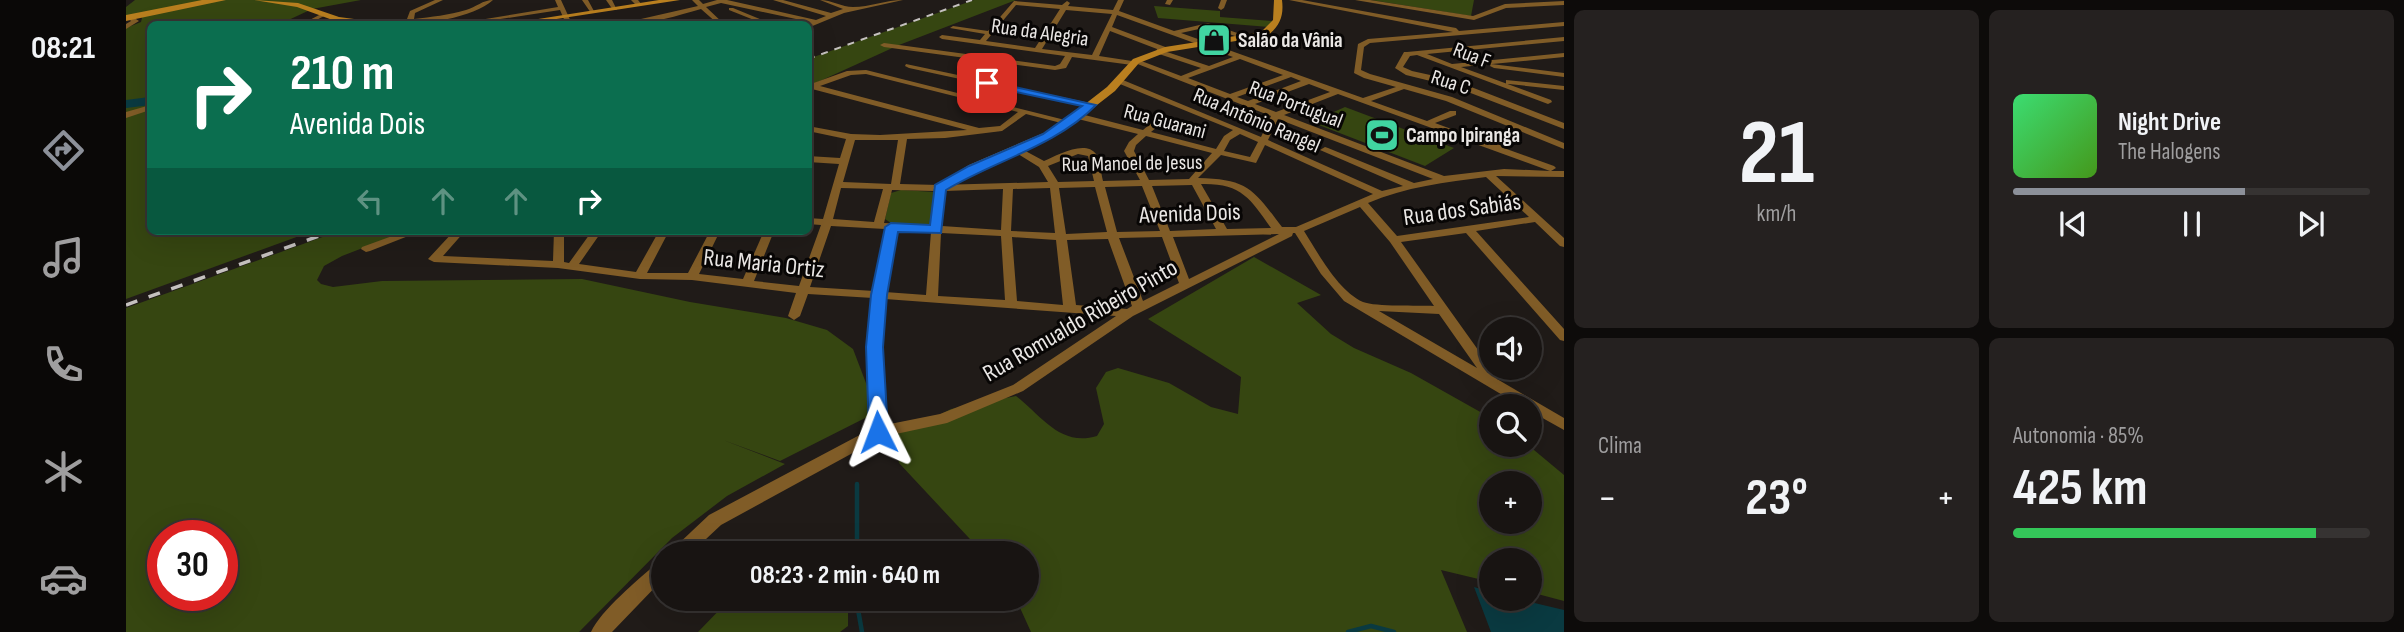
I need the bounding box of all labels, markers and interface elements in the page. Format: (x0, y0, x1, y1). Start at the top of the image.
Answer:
street label: Rua da Alegria (990, 13, 1090, 52)
shop icon: Salão da Vânia (1195, 21, 1233, 59)
place label: Salão da Vânia (1238, 28, 1343, 53)
text: 08:21 (31, 29, 95, 68)
street label: Rua F (1450, 37, 1494, 74)
text: 210 m (290, 45, 394, 104)
icon: right (175, 49, 266, 140)
pin (957, 53, 1017, 113)
icon: arrive (968, 64, 1006, 102)
street label: Rua C (1428, 64, 1474, 101)
street label: Rua Portugual (1246, 75, 1346, 134)
street label: Rua Antônio Rangel (1190, 82, 1324, 158)
street label: Rua Guarani (1121, 99, 1209, 144)
text: 21 (1739, 100, 1814, 209)
text: Avenida Dois (290, 105, 425, 144)
text: Night Drive (2118, 107, 2221, 138)
sports icon: Campo Ipiranga (1363, 116, 1401, 154)
place label: Campo Ipiranga (1406, 123, 1520, 148)
icon: directions (39, 126, 88, 175)
text: The Halogens (2118, 138, 2221, 166)
street label: Rua Manoel de Jesus (1061, 150, 1203, 177)
icon: left (351, 182, 389, 220)
icon: ahead (424, 182, 462, 220)
icon: ahead (497, 182, 535, 220)
icon: right (570, 182, 608, 220)
street label: Rua dos Sabiás (1401, 187, 1523, 232)
street label: Avenida Dois (1138, 197, 1241, 230)
text: km/h (1757, 200, 1796, 228)
icon: previous (2054, 205, 2092, 243)
icon: pause (2173, 205, 2211, 243)
icon: next (2292, 205, 2330, 243)
icon: music (39, 233, 88, 282)
street label: Rua Maria Ortiz (702, 243, 826, 284)
street label: Rua Romualdo Ribeiro Pinto (978, 253, 1183, 388)
map controls (1479, 317, 1542, 611)
button: sound (1479, 317, 1542, 380)
icon: phone (39, 340, 88, 389)
button: search (1479, 394, 1542, 457)
position arrow (841, 395, 915, 469)
text: Autonomia · 85% (2013, 422, 2144, 450)
text: Clima (1598, 432, 1642, 460)
icon: climate (39, 447, 88, 496)
text: 425 km (2013, 457, 2147, 520)
text: 23° (1745, 467, 1808, 530)
button: + (1479, 471, 1542, 534)
text: − (1598, 476, 1617, 521)
text: + (1936, 476, 1955, 521)
speed limit sign: 30 (147, 520, 238, 611)
button: − (1479, 548, 1542, 611)
icon: car (39, 554, 88, 603)
text: 08:23 · 2 min · 640 m (750, 560, 940, 591)

